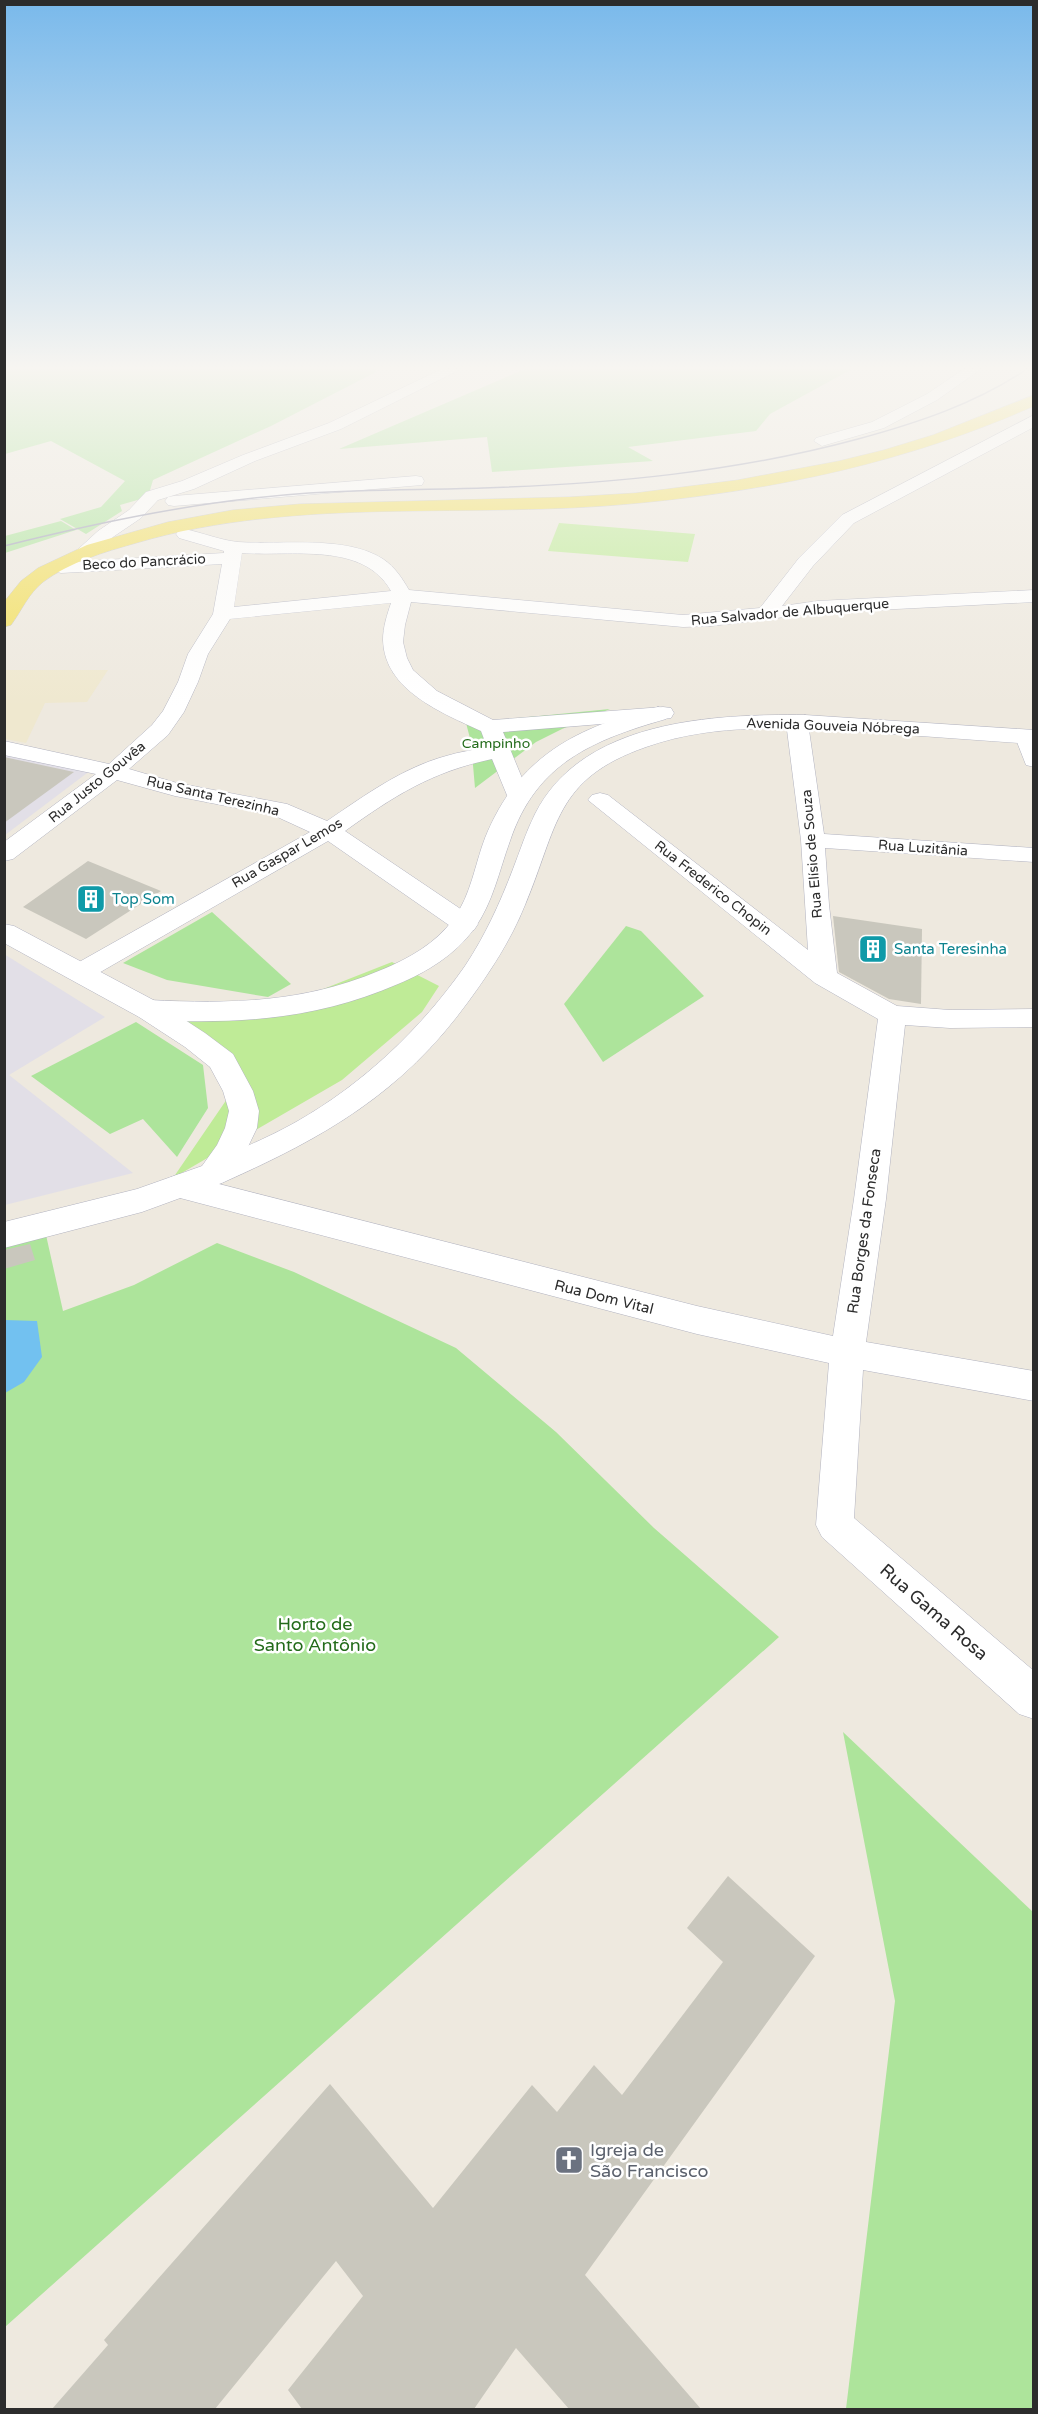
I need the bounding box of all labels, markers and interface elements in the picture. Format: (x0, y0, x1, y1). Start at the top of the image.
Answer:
street label: Beco do Pancrácio (82, 550, 206, 574)
street label: Rua Salvador de Albuquerque (690, 595, 890, 629)
street label: Avenida Gouveia Nóbrega (746, 714, 920, 738)
park label: Campinho (462, 735, 530, 752)
street label: Rua Justo Gouvêa (45, 738, 149, 826)
street label: Rua Santa Terezinha (145, 772, 281, 820)
street label: Rua Elísio de Souza (798, 789, 826, 919)
street label: Rua Gaspar Lemos (229, 814, 346, 892)
street label: Rua Luzitânia (877, 836, 969, 860)
street label: Rua Frederico Chopin (651, 837, 775, 939)
building icon: Top Som (75, 883, 107, 915)
place label: Top Som (112, 890, 175, 908)
building icon: Santa Teresinha (857, 933, 889, 965)
place label: Santa Teresinha (894, 940, 1007, 958)
street label: Rua Borges da Fonseca (843, 1147, 885, 1315)
street label: Rua Dom Vital (552, 1276, 656, 1318)
street label: Rua Gama Rosa (875, 1559, 993, 1665)
park label: Horto de Santo Antônio (254, 1613, 376, 1656)
place label: Igreja de São Francisco (590, 2139, 708, 2182)
church icon: Igreja de São Francisco (553, 2144, 585, 2176)

